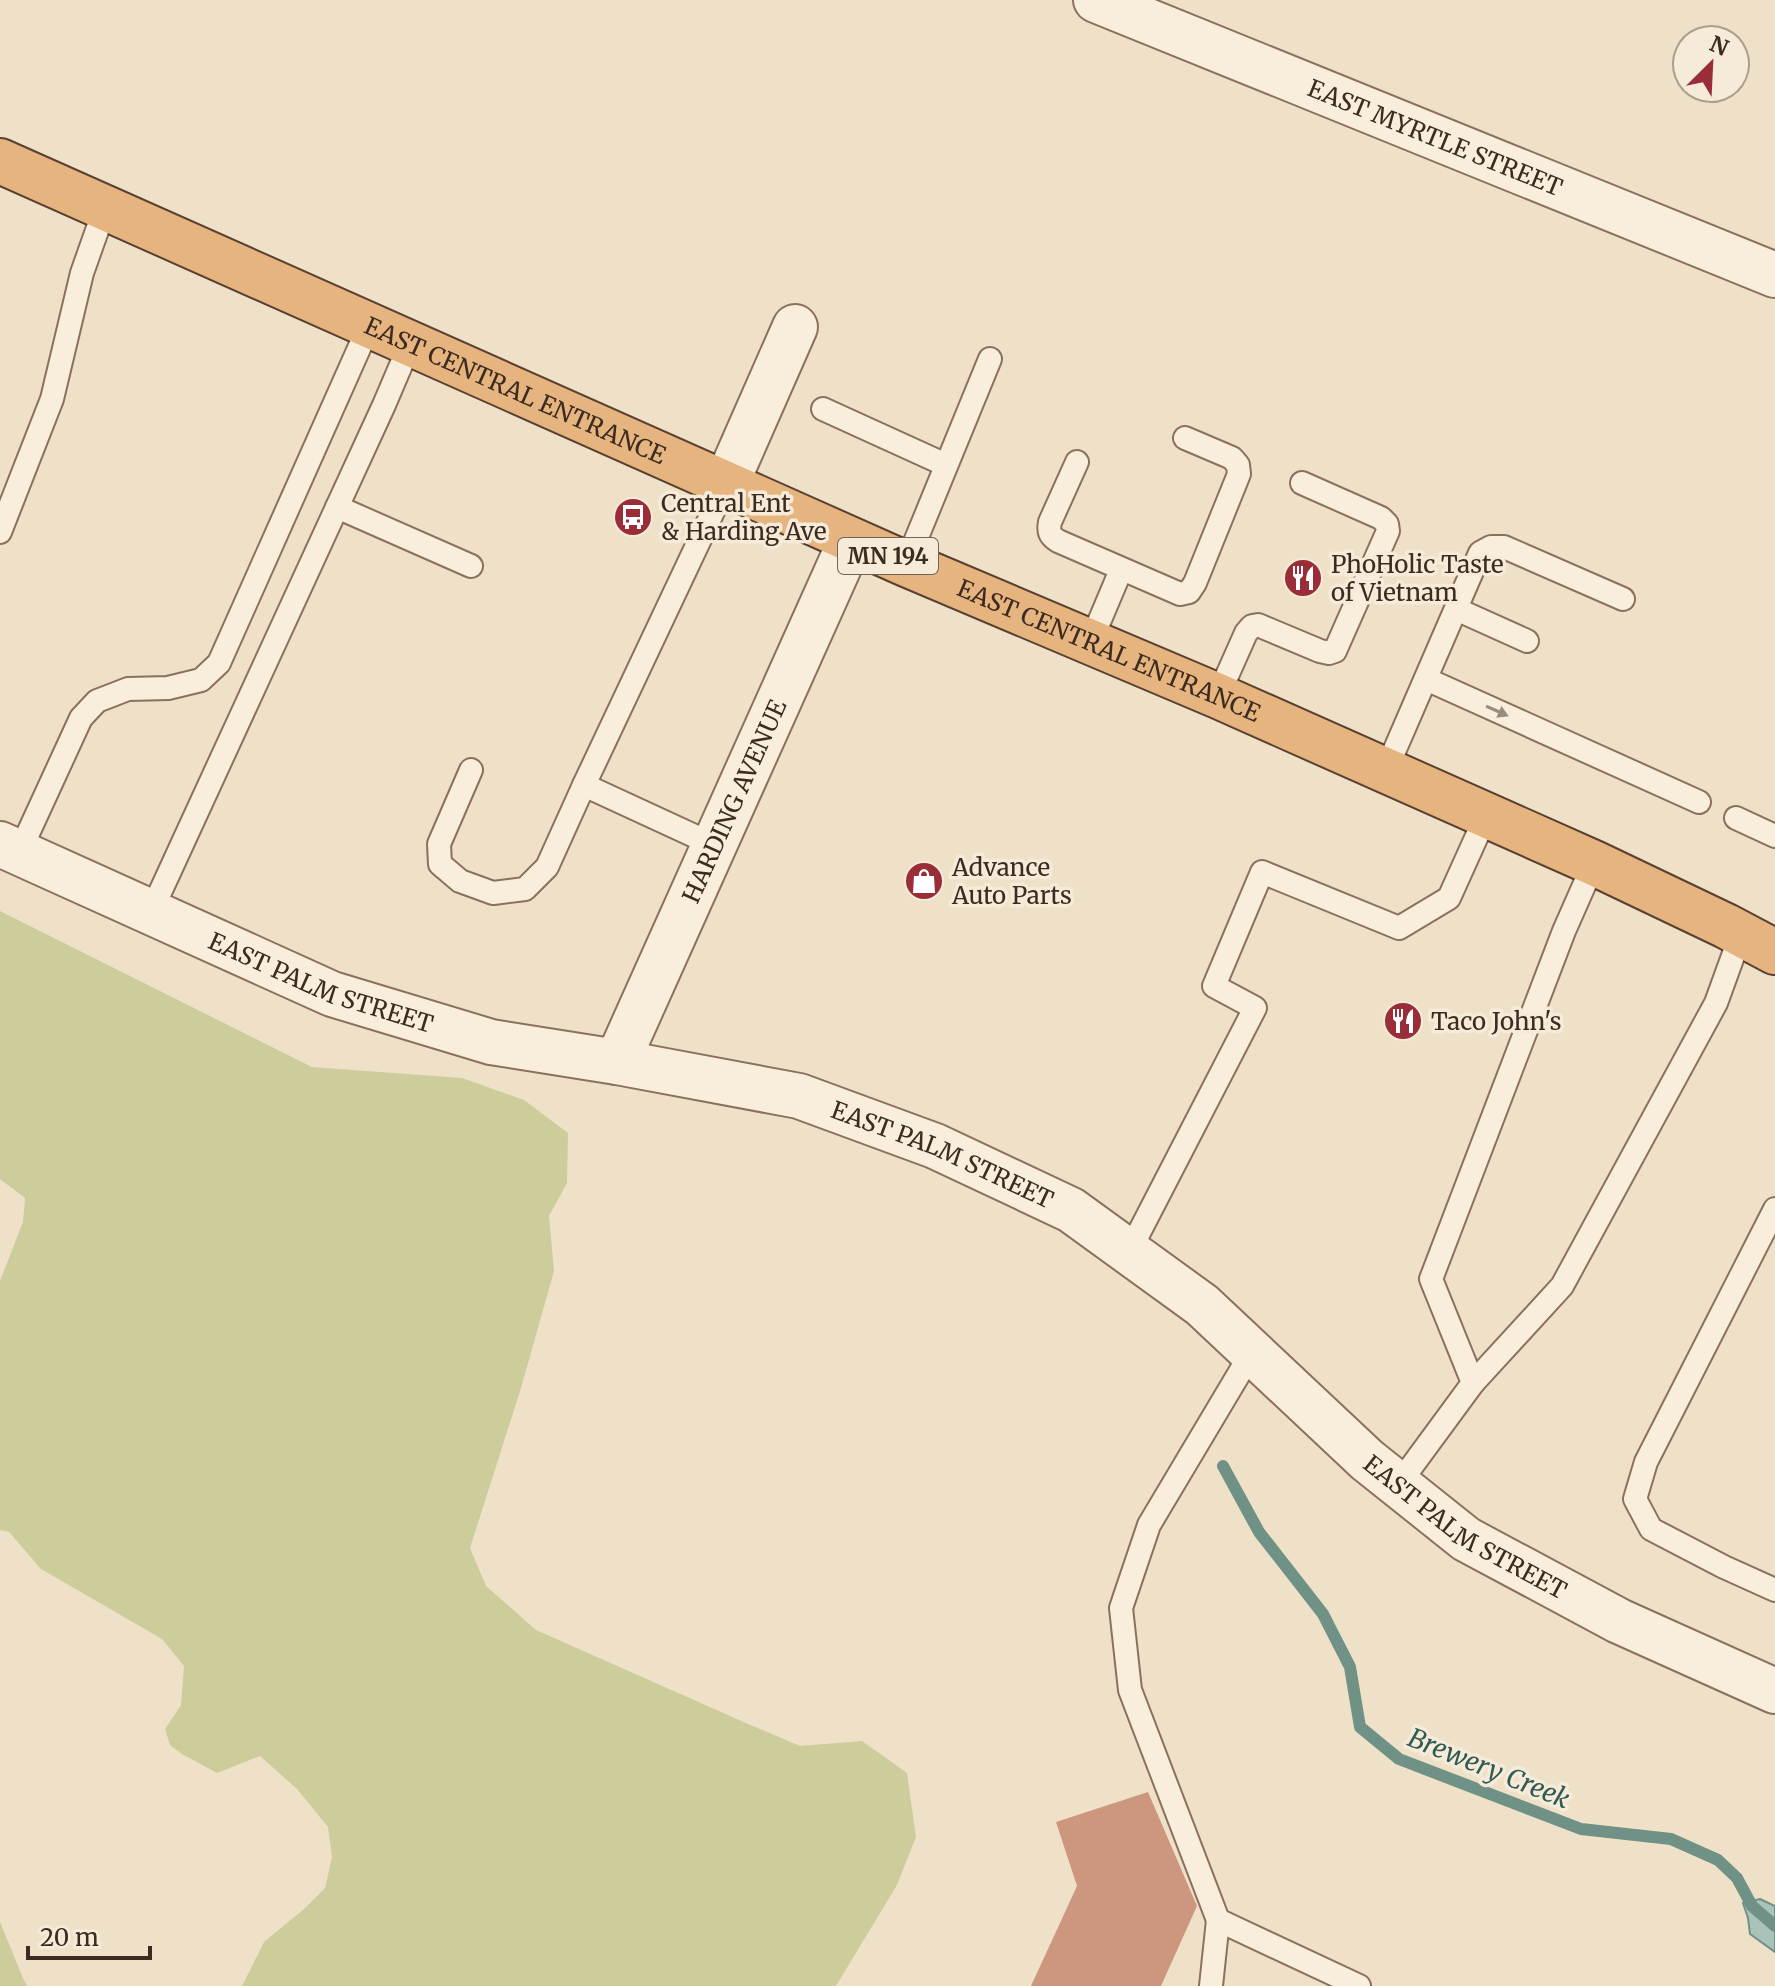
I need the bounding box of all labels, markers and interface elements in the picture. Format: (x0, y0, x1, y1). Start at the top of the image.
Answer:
north arrow (1671, 24, 1751, 104)
text: N (1705, 29, 1733, 62)
street label: EAST MYRTLE STREET (1303, 72, 1567, 203)
street label: EAST CENTRAL ENTRANCE (360, 310, 671, 471)
place label: Central Ent & Harding Ave (661, 488, 826, 547)
bus stop icon: Central Ent & Harding Ave (612, 496, 654, 538)
road number: MN 194 (838, 538, 938, 574)
place label: PhoHolic Taste of Vietnam (1331, 549, 1503, 608)
restaurant icon: PhoHolic Taste of Vietnam (1282, 557, 1324, 599)
street label: EAST CENTRAL ENTRANCE (953, 572, 1266, 729)
street label: HARDING AVENUE (675, 694, 793, 908)
one-way arrow (1485, 704, 1508, 718)
place label: Advance Auto Parts (951, 852, 1072, 911)
shop icon: Advance Auto Parts (903, 860, 945, 902)
street label: EAST PALM STREET (204, 925, 437, 1039)
restaurant icon: Taco John's (1382, 1000, 1424, 1042)
place label: Taco John's (1431, 1006, 1562, 1037)
street label: EAST PALM STREET (827, 1094, 1059, 1215)
street label: EAST PALM STREET (1357, 1448, 1572, 1606)
water label: Brewery Creek (1403, 1721, 1575, 1815)
scale bar (28, 1910, 150, 1960)
text: 20 m (40, 1922, 99, 1953)

